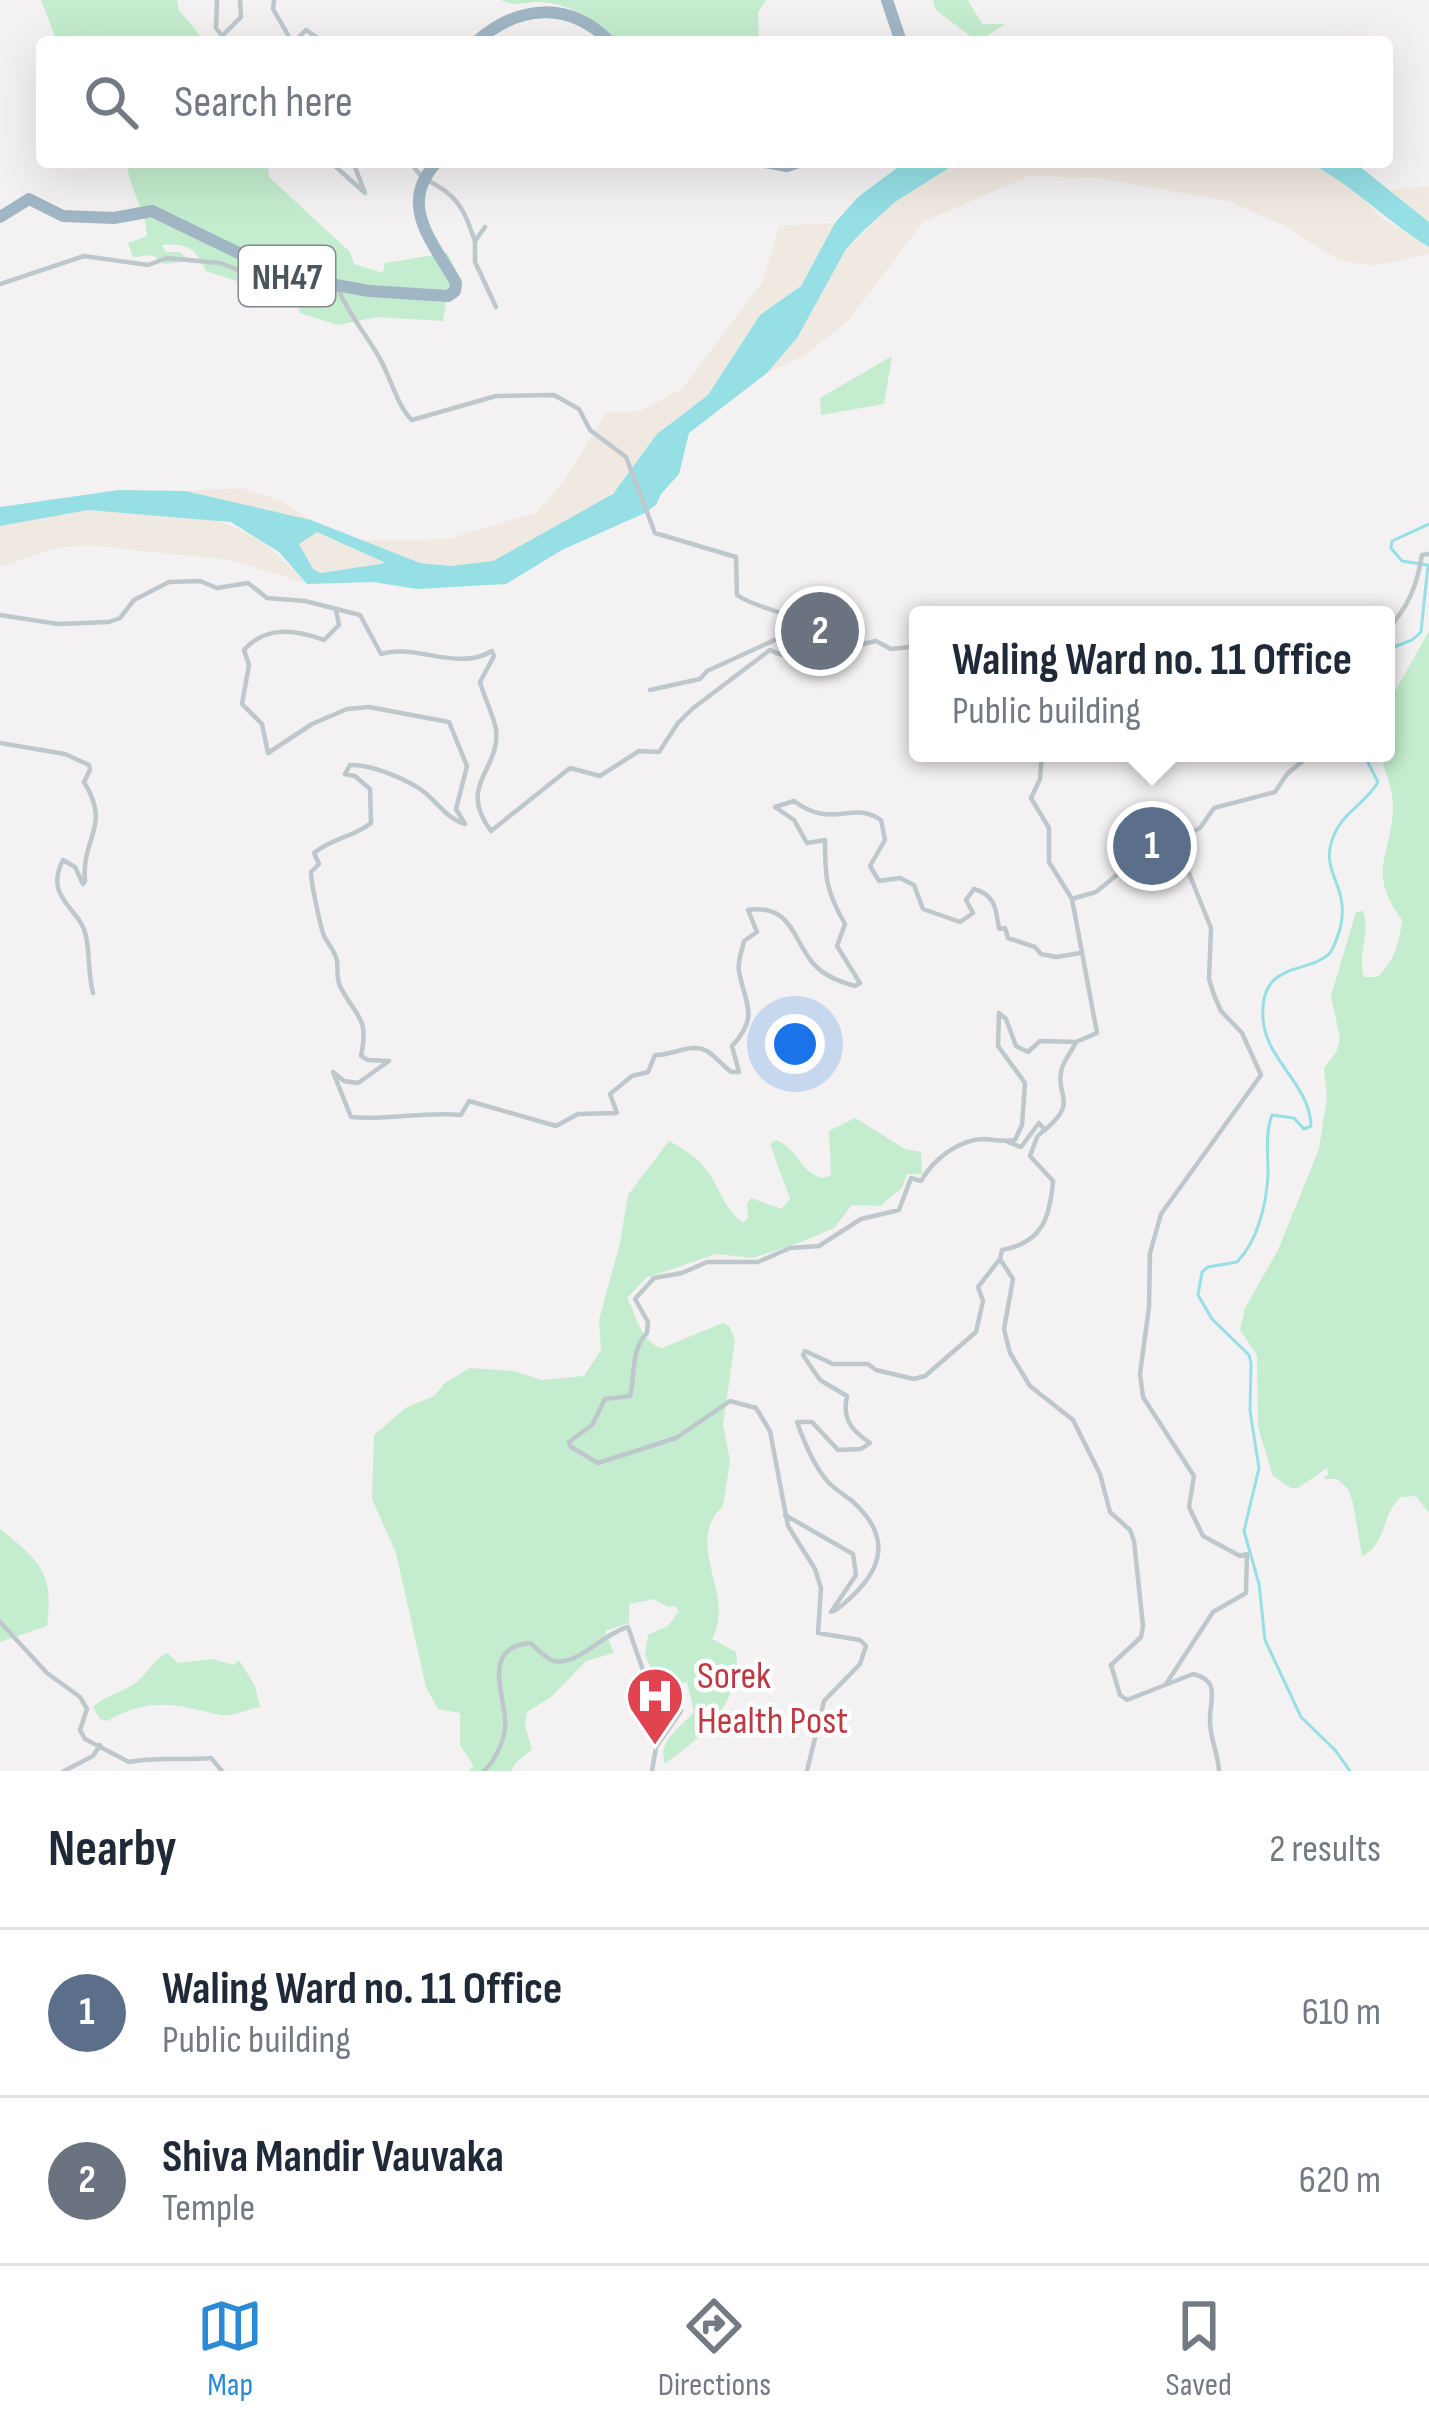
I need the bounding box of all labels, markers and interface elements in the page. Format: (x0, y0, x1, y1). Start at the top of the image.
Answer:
search box (36, 36, 1393, 168)
icon: search (78, 69, 144, 135)
text: Search here (174, 75, 353, 130)
road number: NH47 (239, 246, 335, 306)
pin: 2 (781, 586, 859, 676)
popup (909, 606, 1395, 762)
text: Waling Ward no. 11 Office (952, 633, 1352, 688)
text: Public building (952, 688, 1141, 735)
pin: 1 (1113, 801, 1191, 891)
your location (765, 1014, 825, 1074)
place label: Sorek Health Post (697, 1653, 848, 1745)
hospital icon: Sorek Health Post (624, 1665, 686, 1747)
text: Nearby (48, 1819, 177, 1880)
text: 2 results (1269, 1826, 1381, 1873)
text: Waling Ward no. 11 Office (162, 1962, 562, 2017)
text: 1 (79, 1989, 95, 2036)
text: 610 m (1302, 1989, 1381, 2036)
text: Public building (162, 2017, 351, 2064)
text: Shiva Mandir Vauvaka (162, 2130, 504, 2185)
text: 2 (78, 2157, 96, 2204)
text: 620 m (1299, 2157, 1381, 2204)
text: Temple (162, 2185, 255, 2232)
tab: Map (197, 2293, 263, 2405)
tab: Directions (658, 2293, 771, 2405)
tab: Saved (1166, 2293, 1232, 2405)

